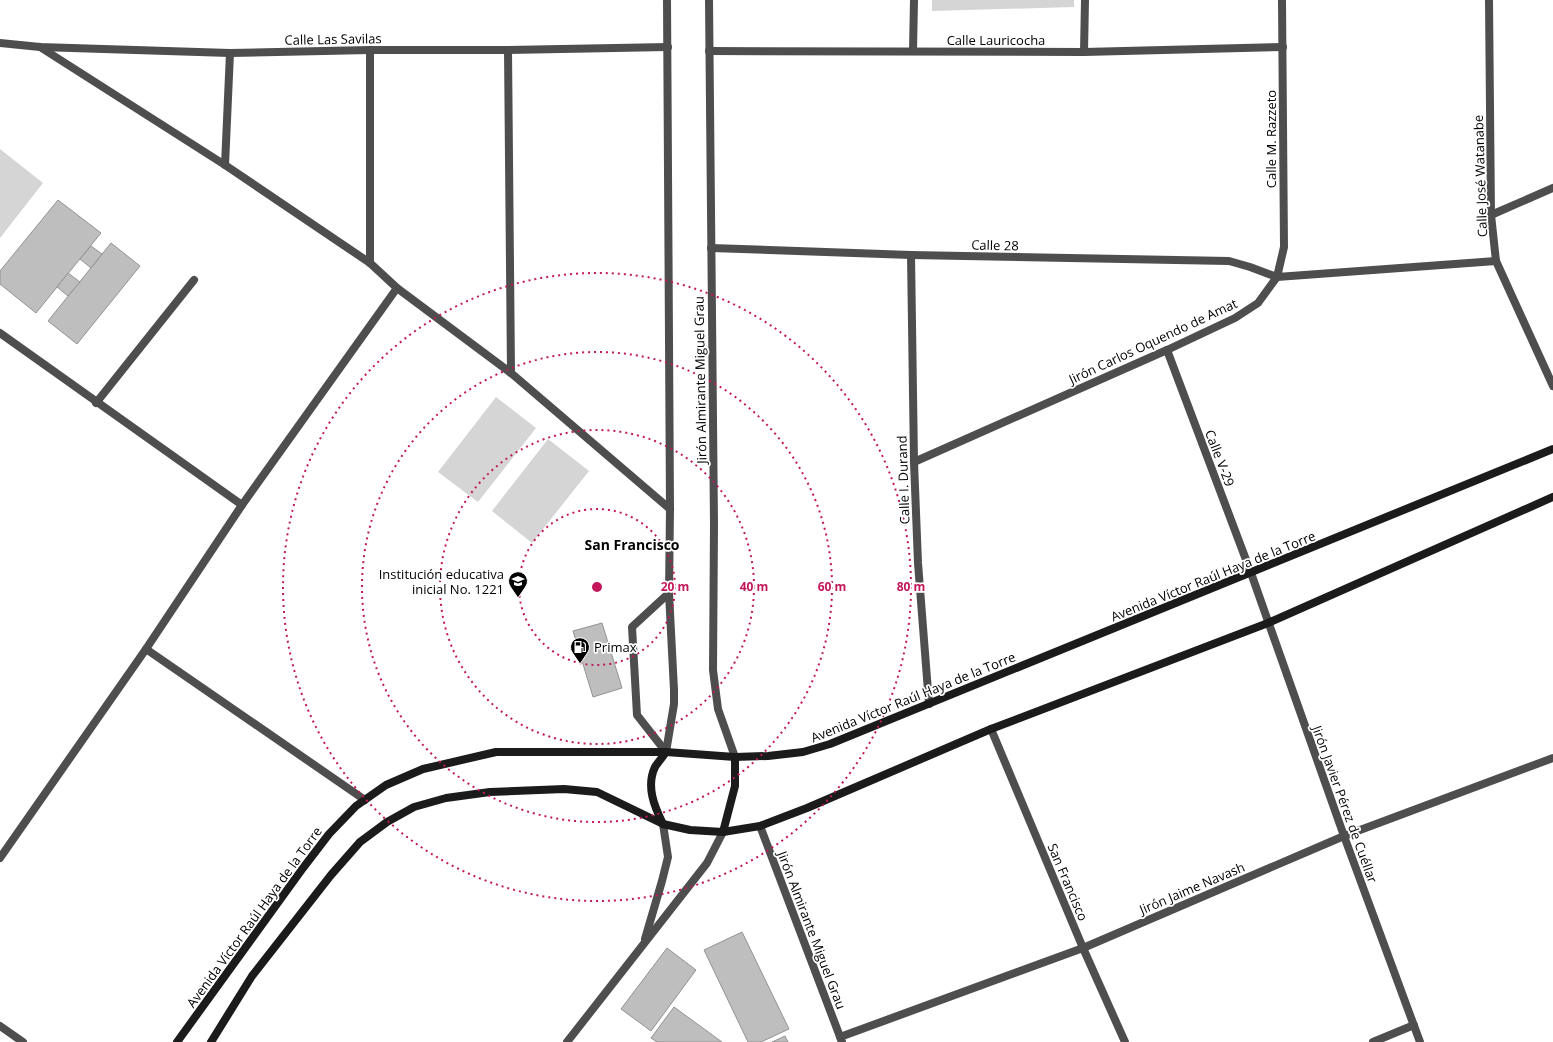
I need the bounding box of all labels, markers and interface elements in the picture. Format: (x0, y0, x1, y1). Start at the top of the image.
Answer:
street label: Calle Las Savilas (284, 29, 382, 49)
street label: Calle Lauricocha (947, 31, 1045, 49)
street label: Calle M. Razzeto (1262, 90, 1280, 188)
street label: Calle José Watanabe (1469, 115, 1491, 237)
street label: Calle 28 (971, 236, 1019, 254)
street label: Jirón Carlos Oquendo de Amat (1064, 294, 1240, 389)
street label: Jirón Almirante Miguel Grau (690, 296, 710, 466)
street label: Calle V-29 (1201, 427, 1239, 489)
street label: Calle I. Durand (892, 435, 914, 525)
street label: Avenida Víctor Raúl Haya de la Torre (1108, 527, 1318, 625)
district label: San Francisco (585, 535, 680, 554)
place label: Institución educativa inicial No. 1221 (379, 565, 504, 598)
school or university icon: Institución educativa inicial No. 1221 (507, 570, 529, 598)
text: 20 m (661, 578, 689, 595)
text: 40 m (740, 578, 768, 595)
text: 60 m (818, 578, 846, 595)
text: 80 m (897, 578, 925, 595)
centre of rings (590, 580, 604, 594)
fuel station icon: Primax (569, 636, 591, 664)
place label: Primax (594, 638, 637, 656)
street label: Avenida Víctor Raúl Haya de la Torre (808, 648, 1018, 746)
street label: Jirón Javier Pérez de Cuéllar (1307, 721, 1382, 886)
street label: Avenida Víctor Raúl Haya de la Torre (182, 823, 326, 1011)
street label: San Francisco (1044, 840, 1093, 924)
street label: Jirón Almirante Miguel Grau (773, 847, 850, 1012)
street label: Jirón Jaime Navash (1135, 858, 1247, 919)

